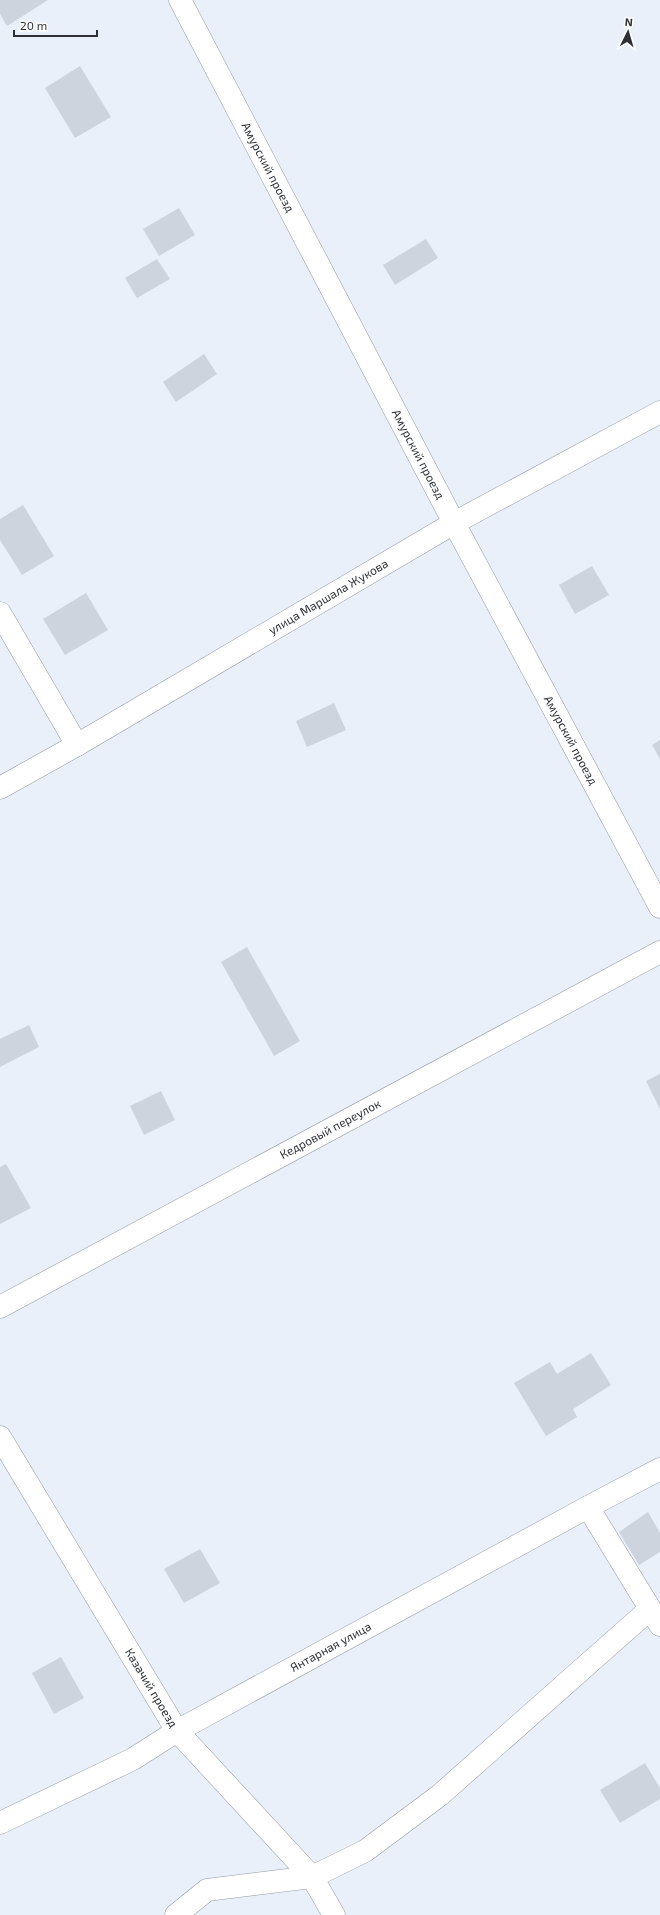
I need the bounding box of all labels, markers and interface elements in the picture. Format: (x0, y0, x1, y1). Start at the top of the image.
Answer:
scale bar (14, 12, 97, 38)
north arrow (608, 12, 648, 52)
text: N (624, 15, 633, 28)
text: 20 m (20, 18, 47, 32)
street label: Амурский проезд (239, 120, 298, 214)
street label: Амурский проезд (390, 407, 448, 501)
street label: улица Маршала Жукова (266, 555, 390, 638)
street label: Амурский проезд (542, 693, 601, 787)
street label: Кедровый переулок (277, 1095, 383, 1161)
street label: Янтарная улица (287, 1619, 373, 1674)
street label: Казачий проезд (123, 1645, 181, 1730)

